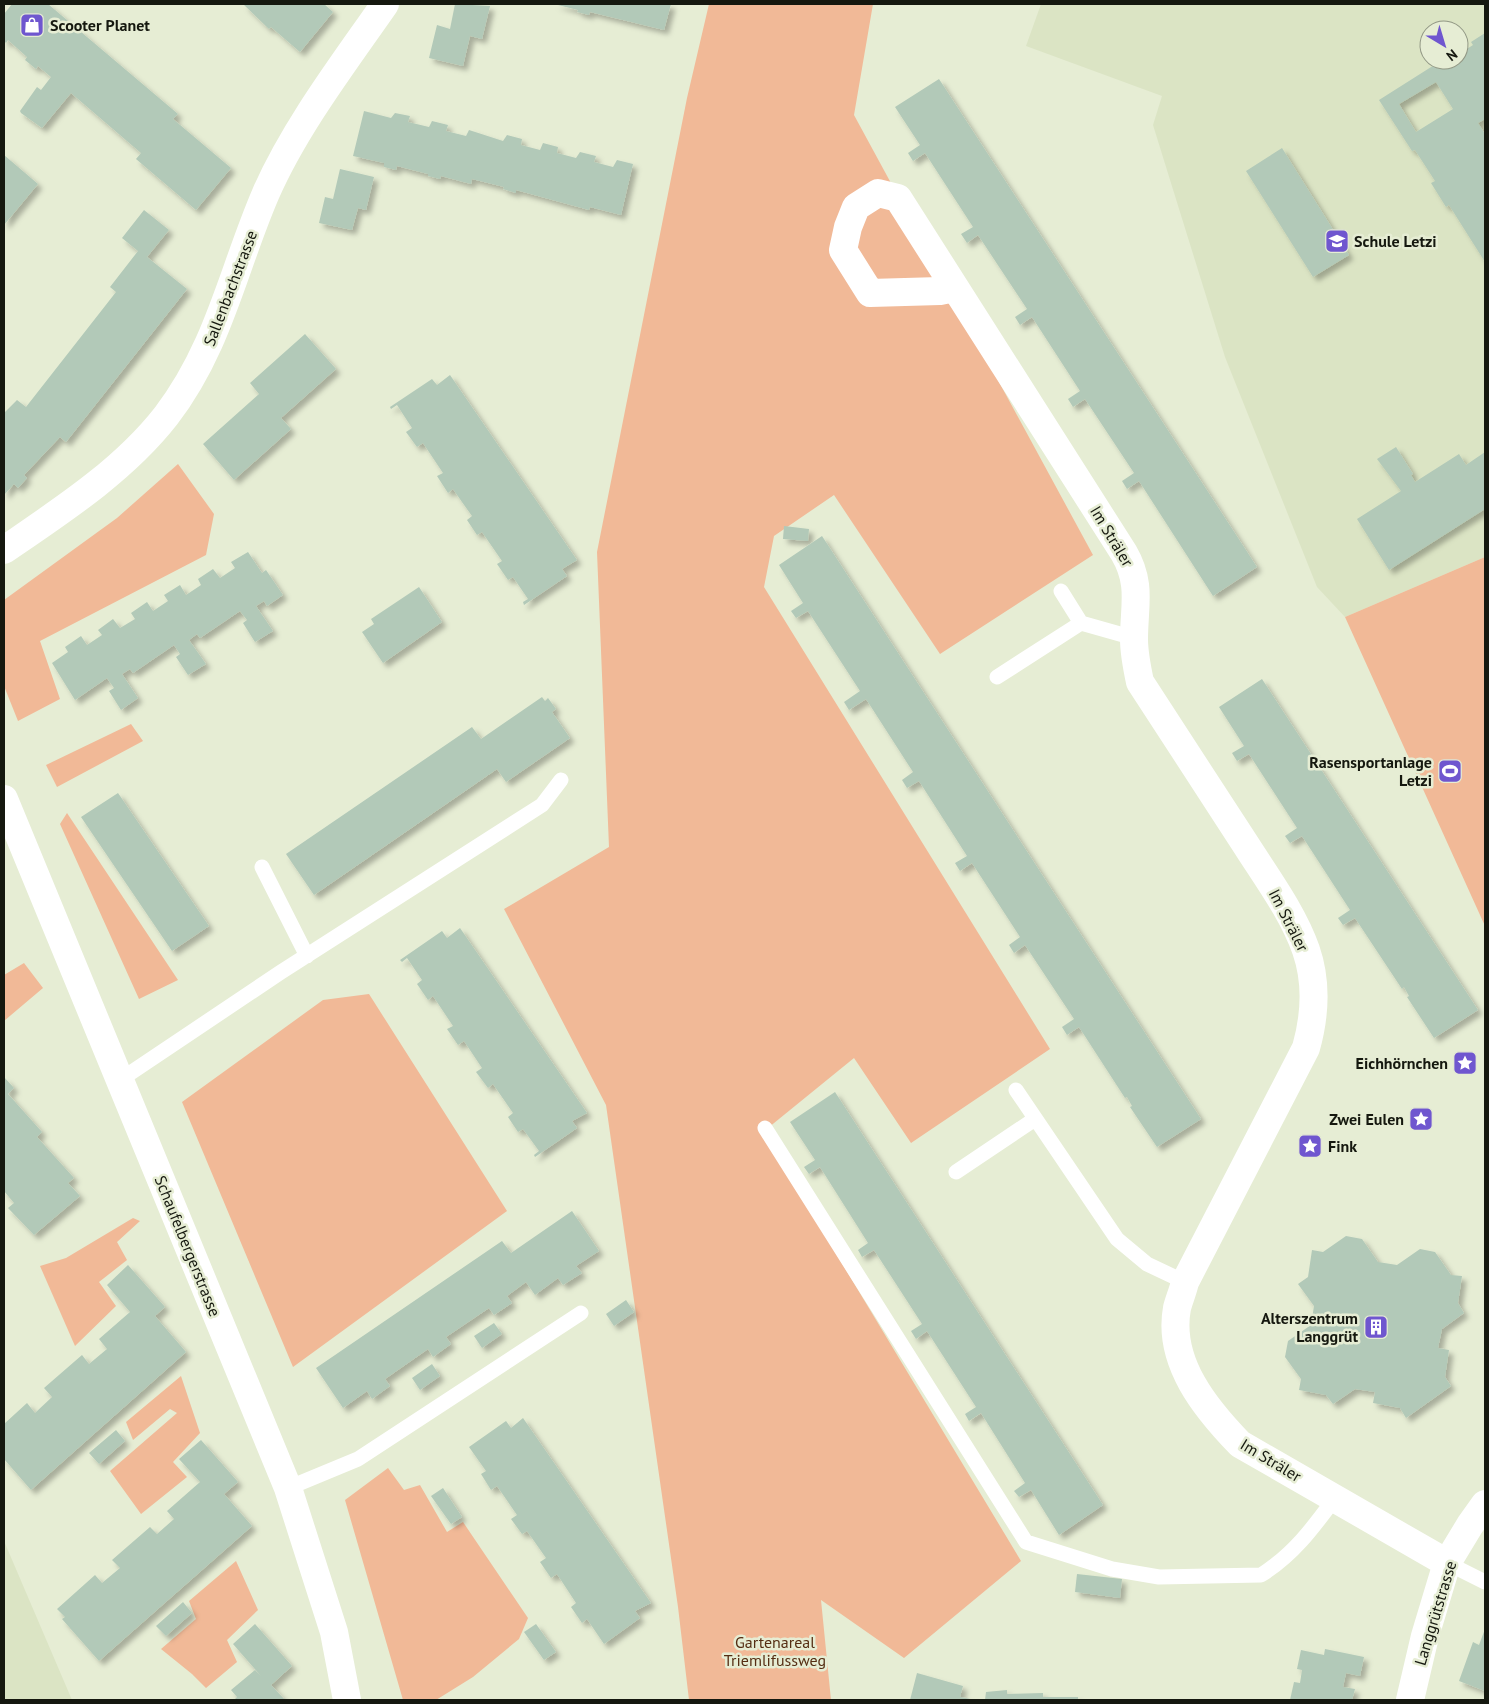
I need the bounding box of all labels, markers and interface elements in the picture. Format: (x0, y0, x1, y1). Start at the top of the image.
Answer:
shop icon: Scooter Planet (19, 12, 45, 38)
place label: Scooter Planet (50, 15, 150, 35)
north arrow (1419, 20, 1469, 70)
text: N (1443, 45, 1461, 65)
street label: Sallenbachstrasse (199, 227, 261, 349)
school or university icon: Schule Letzi (1324, 228, 1350, 254)
place label: Schule Letzi (1354, 231, 1437, 251)
street label: Im Sträler (1086, 502, 1138, 571)
place label: Rasensportanlage Letzi (1309, 752, 1432, 790)
sports icon: Rasensportanlage Letzi (1437, 758, 1463, 784)
street label: Im Sträler (1265, 885, 1313, 955)
place icon: Eichhörnchen (1452, 1050, 1478, 1076)
place label: Eichhörnchen (1356, 1053, 1448, 1073)
place icon: Zwei Eulen (1408, 1106, 1434, 1132)
place label: Zwei Eulen (1329, 1109, 1404, 1129)
place icon: Fink (1297, 1133, 1323, 1159)
place label: Fink (1328, 1136, 1357, 1156)
street label: Schaufelbergerstrasse (151, 1173, 225, 1319)
place label: Alterszentrum Langgrüt (1261, 1308, 1358, 1346)
building icon: Alterszentrum Langgrüt (1363, 1314, 1389, 1340)
street label: Im Sträler (1237, 1434, 1306, 1486)
street label: Langgrütstrasse (1410, 1558, 1460, 1668)
park label: Gartenareal Triemlifussweg (724, 1632, 826, 1670)

